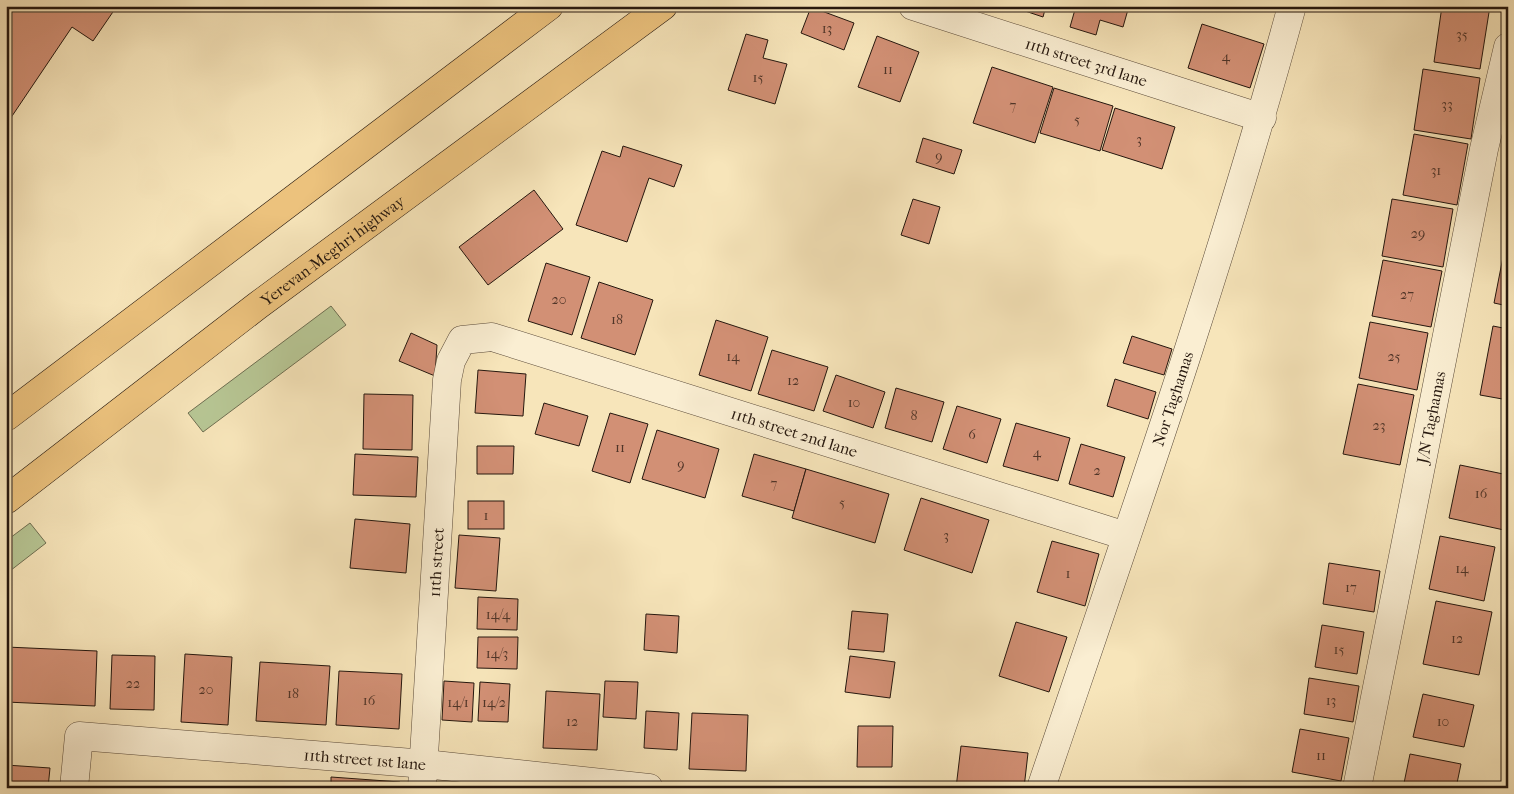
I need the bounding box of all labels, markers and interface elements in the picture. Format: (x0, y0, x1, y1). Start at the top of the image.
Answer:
house number: 13 (822, 20, 832, 37)
house number: 35 (1456, 26, 1468, 43)
street label: 11th street 3rd lane (1023, 34, 1150, 91)
house number: 4 (1222, 48, 1231, 65)
house number: 11 (883, 61, 893, 78)
house number: 15 (753, 69, 764, 86)
house number: 33 (1441, 96, 1453, 113)
house number: 7 (1010, 97, 1017, 114)
house number: 5 (1074, 111, 1080, 128)
house number: 3 (1136, 131, 1142, 148)
house number: 9 (935, 148, 943, 165)
house number: 31 (1431, 162, 1441, 179)
street label: Yerevan-Meghri highway (256, 191, 409, 311)
house number: 29 (1411, 225, 1425, 242)
house number: 27 (1400, 286, 1414, 303)
house number: 20 (552, 291, 566, 308)
house number: 18 (611, 311, 623, 328)
house number: 14 (726, 348, 740, 365)
house number: 25 (1387, 348, 1401, 365)
street label: Nor Taghamas (1149, 349, 1197, 449)
street label: J/N Taghamas (1412, 369, 1450, 467)
house number: 12 (787, 372, 799, 389)
house number: 10 (848, 394, 860, 411)
street label: 11th street 2nd lane (729, 404, 860, 461)
house number: 8 (910, 407, 918, 424)
house number: 23 (1373, 417, 1385, 434)
house number: 6 (968, 426, 976, 443)
house number: 11 (615, 439, 625, 456)
house number: 4 (1033, 444, 1042, 461)
house number: 9 (677, 456, 685, 473)
house number: 2 (1093, 462, 1101, 479)
house number: 7 (771, 475, 778, 492)
house number: 16 (1475, 485, 1488, 502)
house number: 5 (839, 494, 845, 511)
house number: 1 (484, 507, 489, 524)
street label: 11th street (425, 527, 448, 598)
house number: 3 (943, 527, 949, 544)
house number: 14 (1455, 560, 1469, 577)
house number: 1 (1066, 565, 1071, 582)
house number: 17 (1345, 579, 1357, 596)
house number: 14/4 (486, 606, 511, 623)
house number: 12 (1451, 630, 1463, 647)
house number: 15 (1334, 641, 1345, 658)
house number: 14/3 (486, 645, 508, 662)
house number: 22 (126, 675, 140, 692)
house number: 20 (199, 681, 213, 698)
house number: 18 (287, 685, 299, 702)
house number: 16 (363, 692, 376, 709)
house number: 13 (1326, 692, 1336, 709)
house number: 14/1 (447, 694, 469, 711)
house number: 14/2 (482, 694, 506, 711)
house number: 12 (566, 713, 578, 730)
house number: 10 (1437, 713, 1449, 730)
street label: 11th street 1st lane (303, 745, 427, 774)
house number: 11 (1316, 747, 1326, 764)

